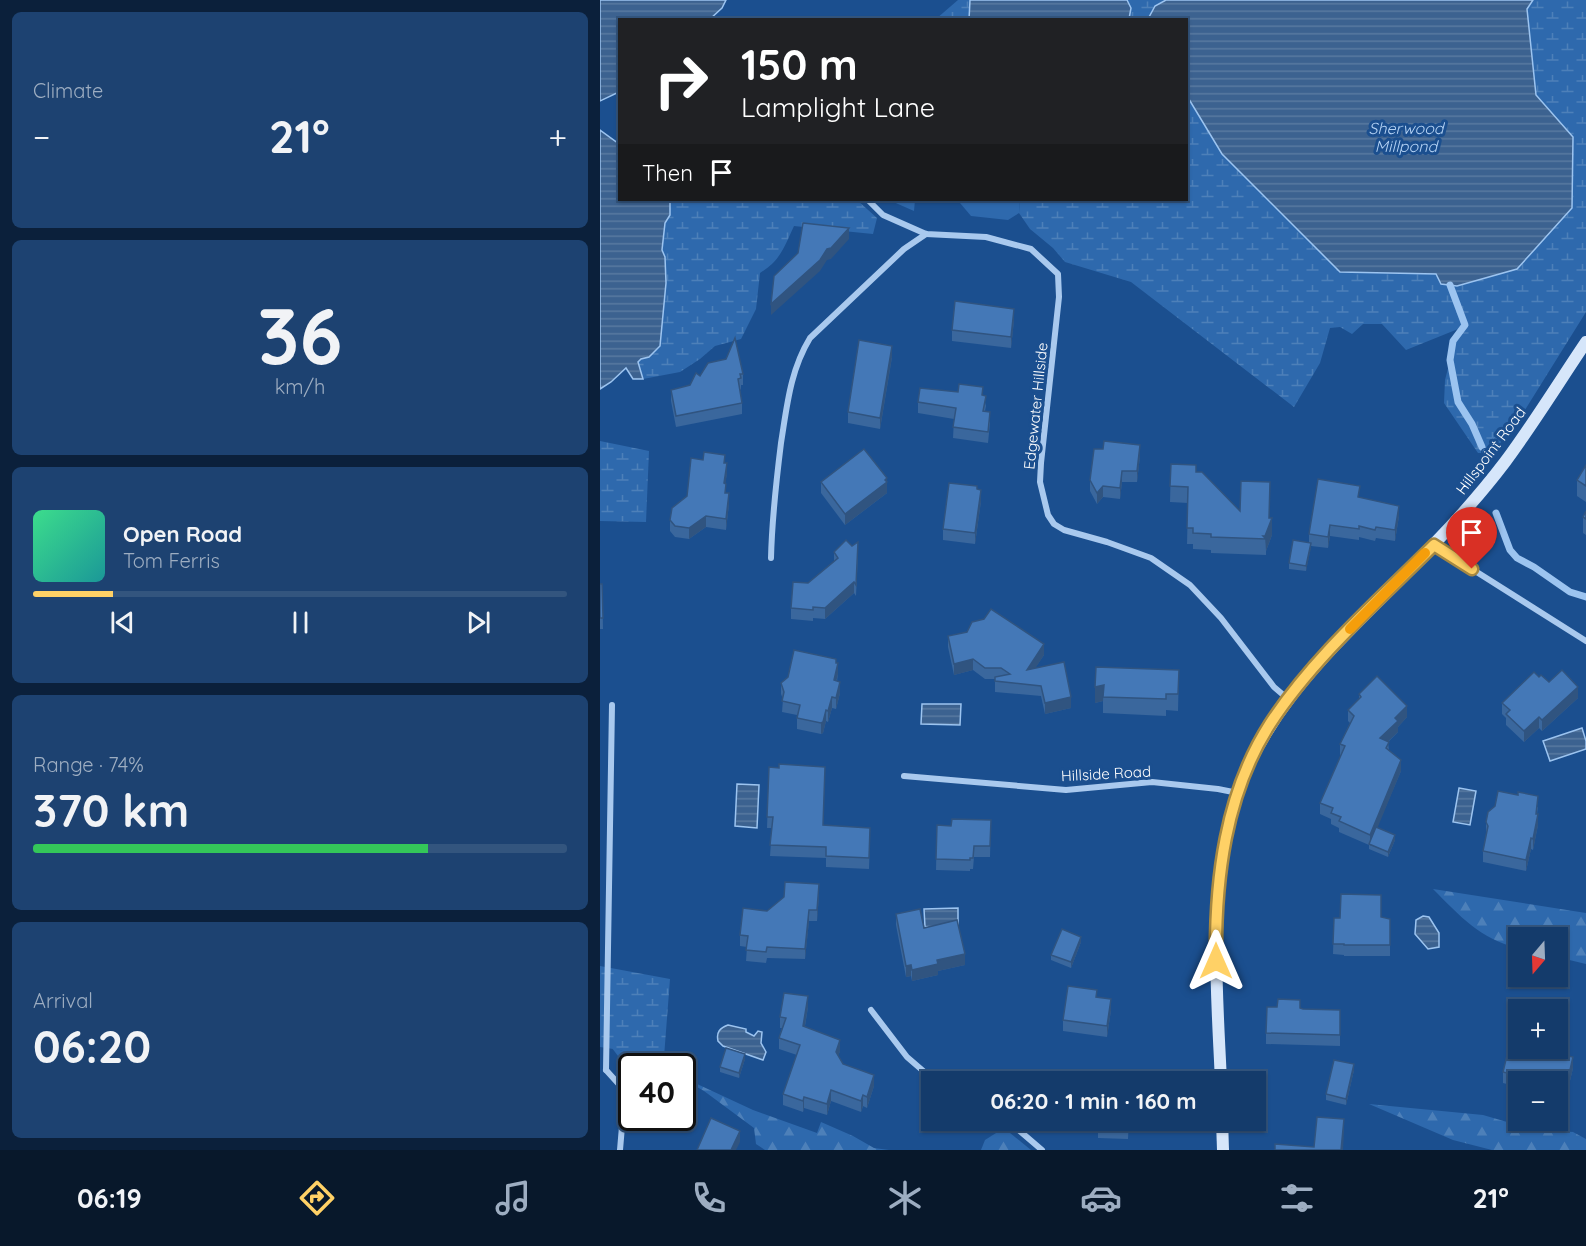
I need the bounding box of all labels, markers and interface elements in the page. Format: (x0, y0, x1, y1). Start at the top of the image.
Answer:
text: 150 m (741, 38, 858, 91)
icon: right (642, 42, 720, 120)
text: Climate (33, 78, 103, 103)
text: Lamplight Lane (741, 90, 935, 124)
text: 21° (269, 108, 330, 164)
text: − (33, 116, 50, 157)
text: + (548, 116, 567, 157)
water label: Sherwood Millpond (1368, 118, 1446, 156)
icon: arrive (705, 156, 738, 189)
text: Then (642, 159, 693, 187)
text: 36 (257, 286, 343, 384)
street label: Edgewater Hillside (1019, 342, 1052, 470)
text: km/h (275, 374, 325, 399)
street label: Hillspoint Road (1452, 403, 1530, 498)
pin (1446, 507, 1497, 569)
icon: arrive (1455, 516, 1488, 549)
text: Open Road (123, 520, 242, 548)
text: Tom Ferris (123, 548, 220, 573)
icon: previous (106, 606, 139, 639)
icon: pause (284, 606, 317, 639)
icon: next (462, 606, 495, 639)
text: Range · 74% (33, 752, 144, 777)
street label: Hillside Road (1061, 762, 1151, 785)
text: 370 km (33, 782, 189, 838)
north arrow (1508, 927, 1568, 987)
map controls (1508, 927, 1568, 1131)
position arrow (1184, 929, 1248, 993)
text: Arrival (33, 988, 93, 1013)
button: + (1508, 999, 1568, 1059)
text: 06:20 (33, 1018, 151, 1074)
speed limit sign: 40 (618, 1053, 696, 1131)
button: − (1508, 1071, 1568, 1131)
text: 06:20 · 1 min · 160 m (990, 1087, 1197, 1115)
icon: directions (296, 1177, 338, 1219)
icon: music (492, 1177, 534, 1219)
icon: phone (688, 1177, 730, 1219)
icon: climate (884, 1177, 926, 1219)
icon: car (1080, 1177, 1122, 1219)
icon: filters (1276, 1177, 1318, 1219)
text: 06:19 (77, 1181, 142, 1215)
text: 21° (1472, 1181, 1509, 1215)

